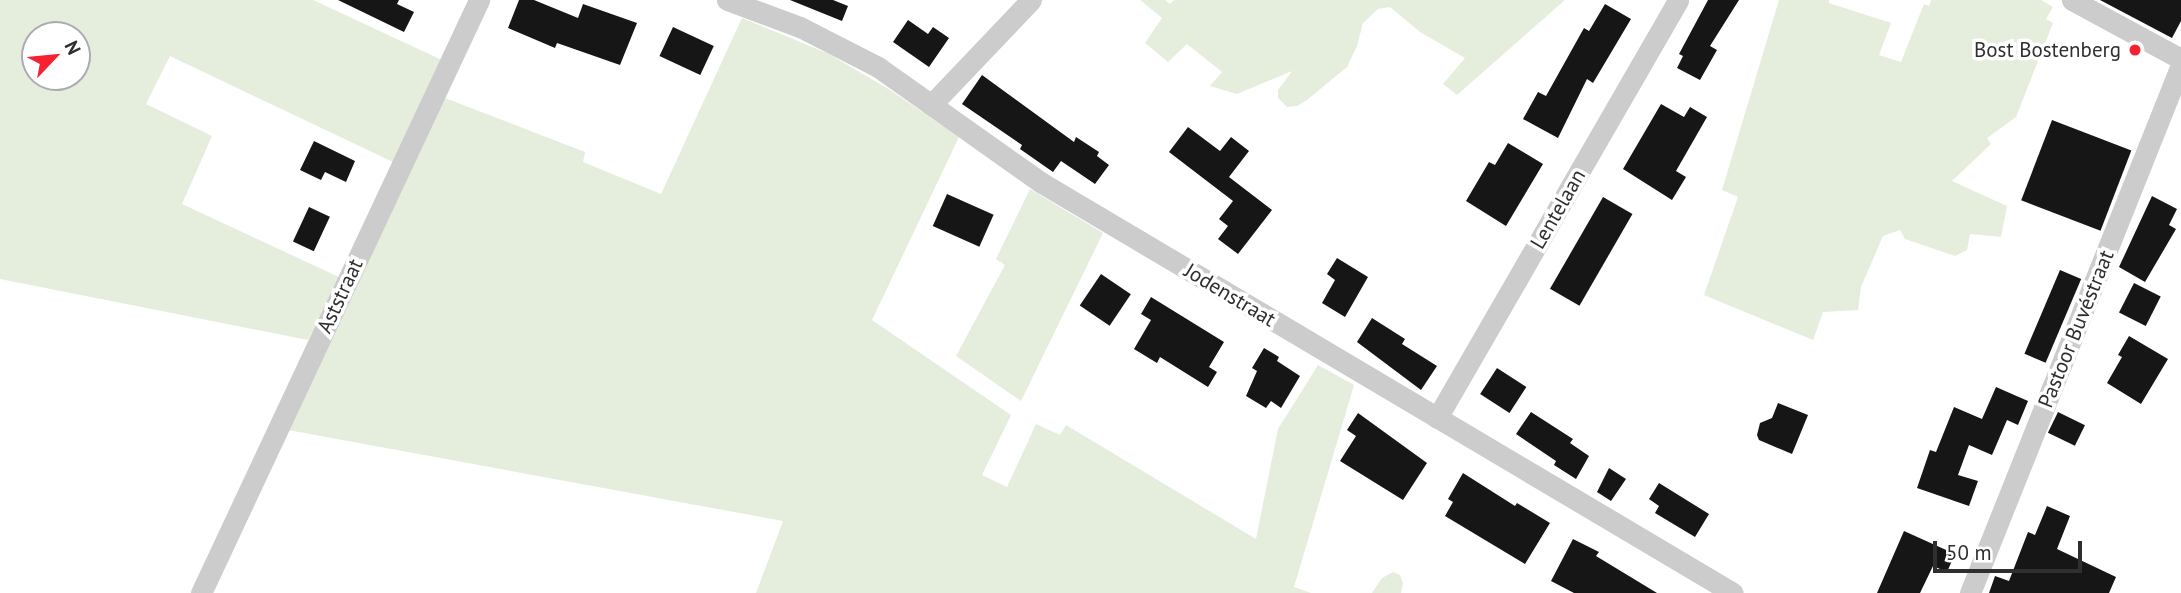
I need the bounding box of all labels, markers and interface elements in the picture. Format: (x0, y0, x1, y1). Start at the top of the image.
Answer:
north arrow (21, 21, 91, 91)
text: N (60, 37, 87, 59)
place label: Bost Bostenberg (1974, 37, 2121, 63)
marker: Bost Bostenberg (2127, 42, 2143, 58)
street label: Lentelaan (1525, 165, 1591, 253)
street label: Pastoor Buvéstraat (2033, 247, 2119, 411)
street label: Aststraat (312, 255, 368, 337)
street label: Jodenstraat (1180, 258, 1280, 332)
scale bar (1936, 526, 2085, 570)
text: 50 m (1946, 539, 1992, 566)

